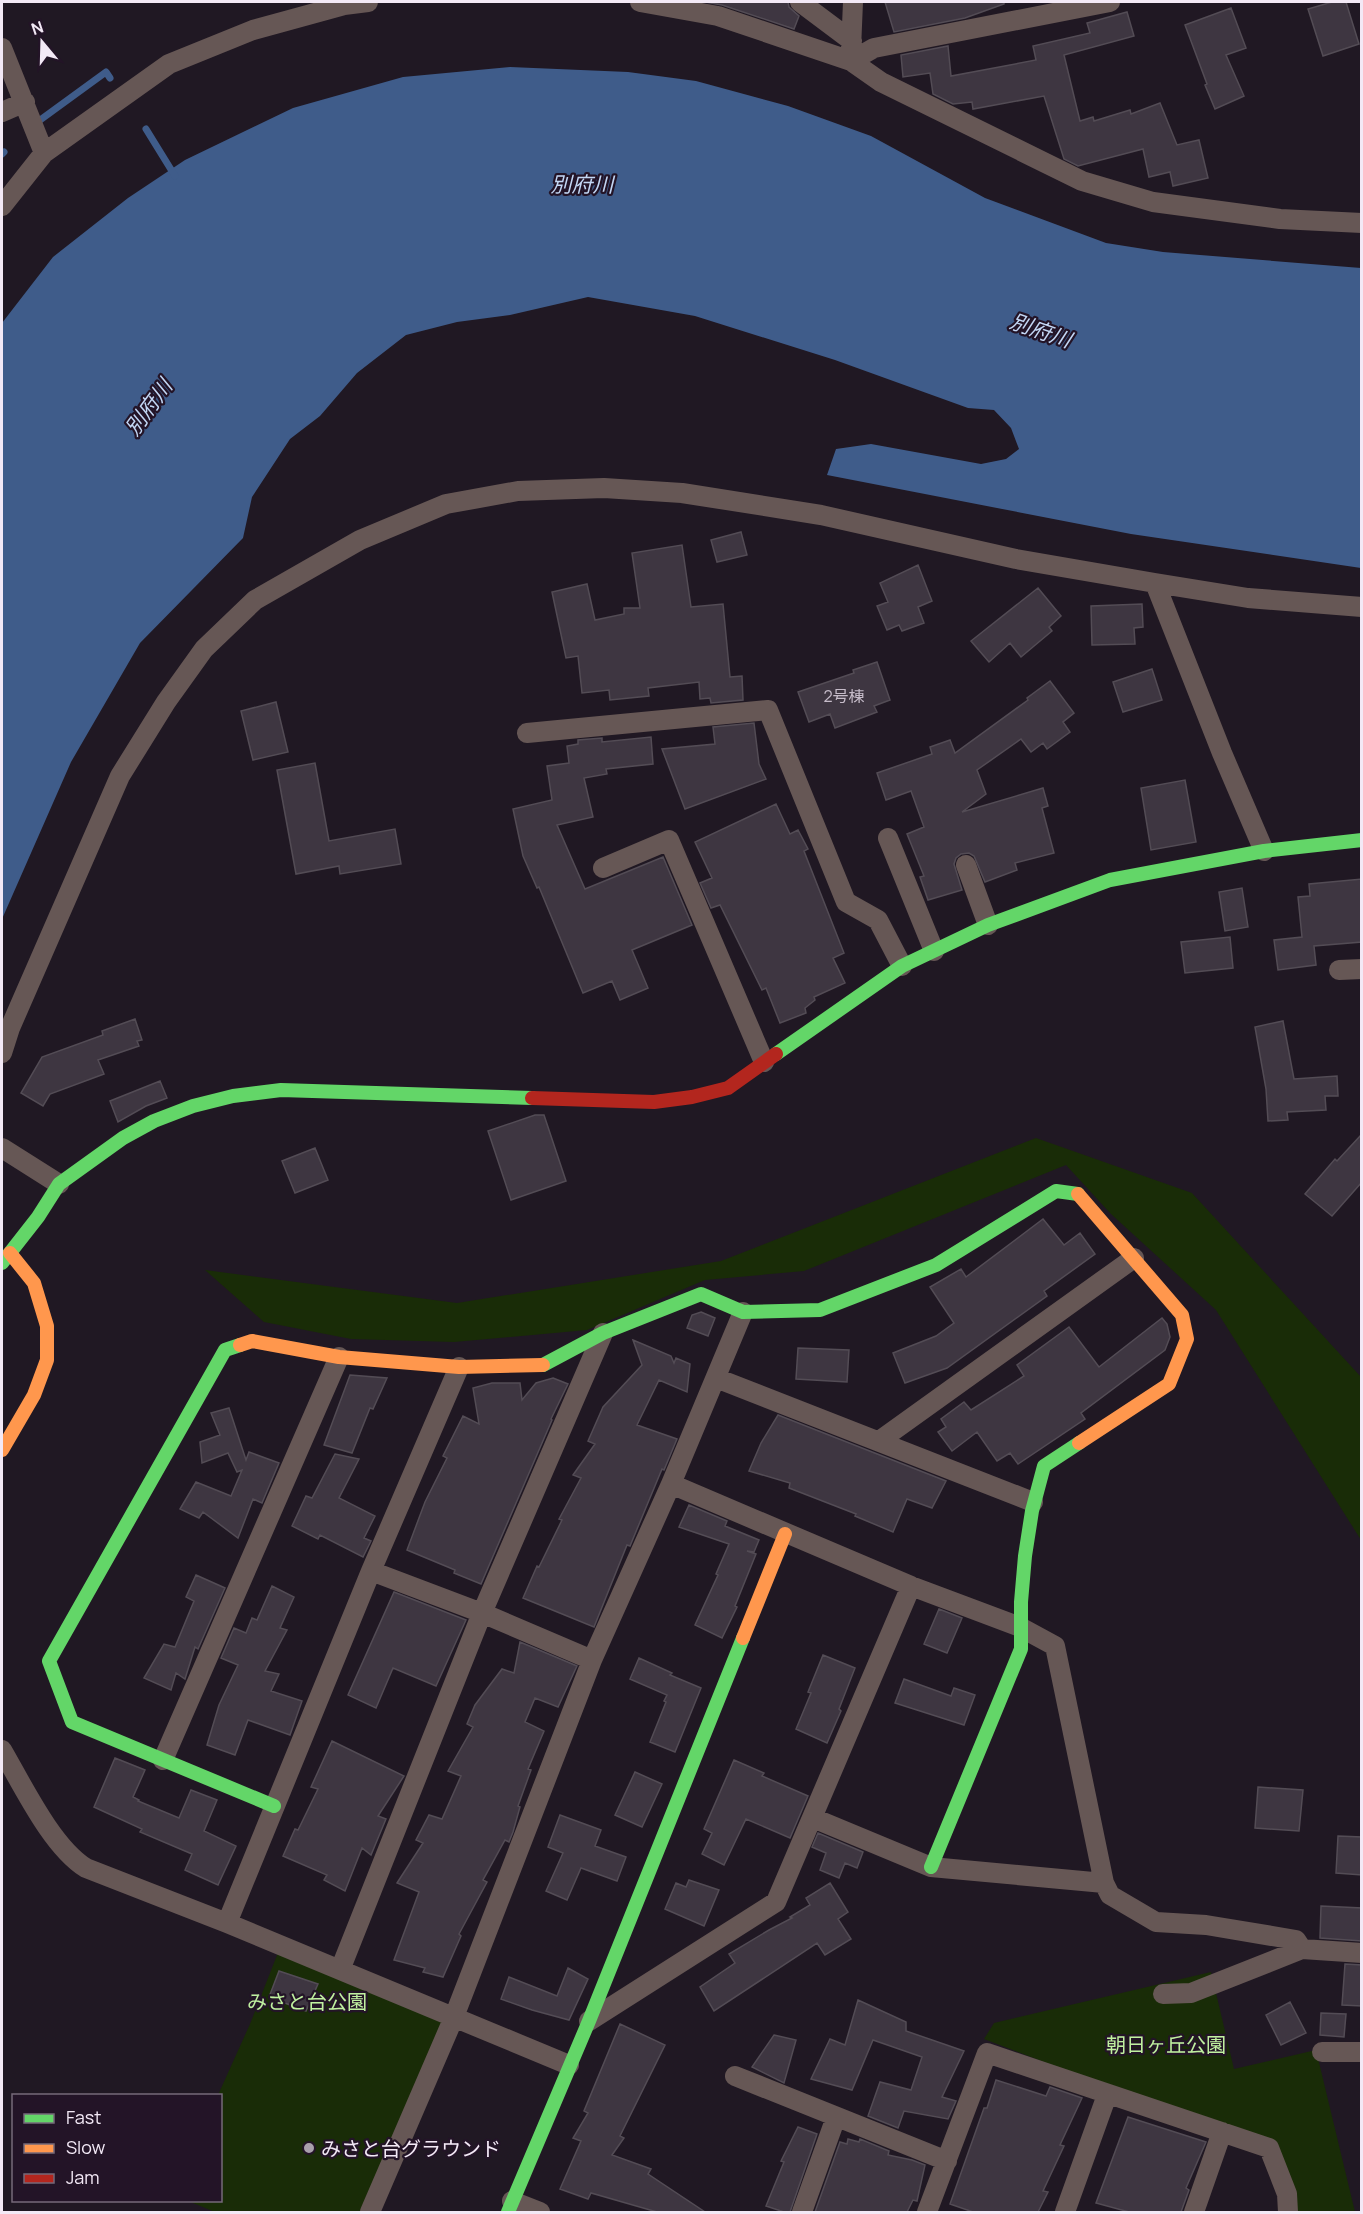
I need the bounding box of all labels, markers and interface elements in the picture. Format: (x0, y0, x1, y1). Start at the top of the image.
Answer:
north arrow (12, 12, 72, 72)
text: N (28, 16, 46, 40)
water label: 別府川 (551, 170, 615, 198)
water label: 別府川 (1007, 307, 1077, 354)
water label: 別府川 (118, 372, 179, 441)
house number: 2号棟 (823, 685, 865, 707)
park label: みさと台公園 (247, 1988, 367, 2015)
park label: 朝日ヶ丘公園 (1106, 2031, 1226, 2058)
legend (12, 2094, 222, 2202)
text: Fast (66, 2105, 101, 2129)
text: Slow (66, 2135, 106, 2159)
place label: みさと台グラウンド (321, 2135, 501, 2162)
marker: みさと台グラウンド (302, 2141, 316, 2155)
text: Jam (66, 2165, 100, 2189)

